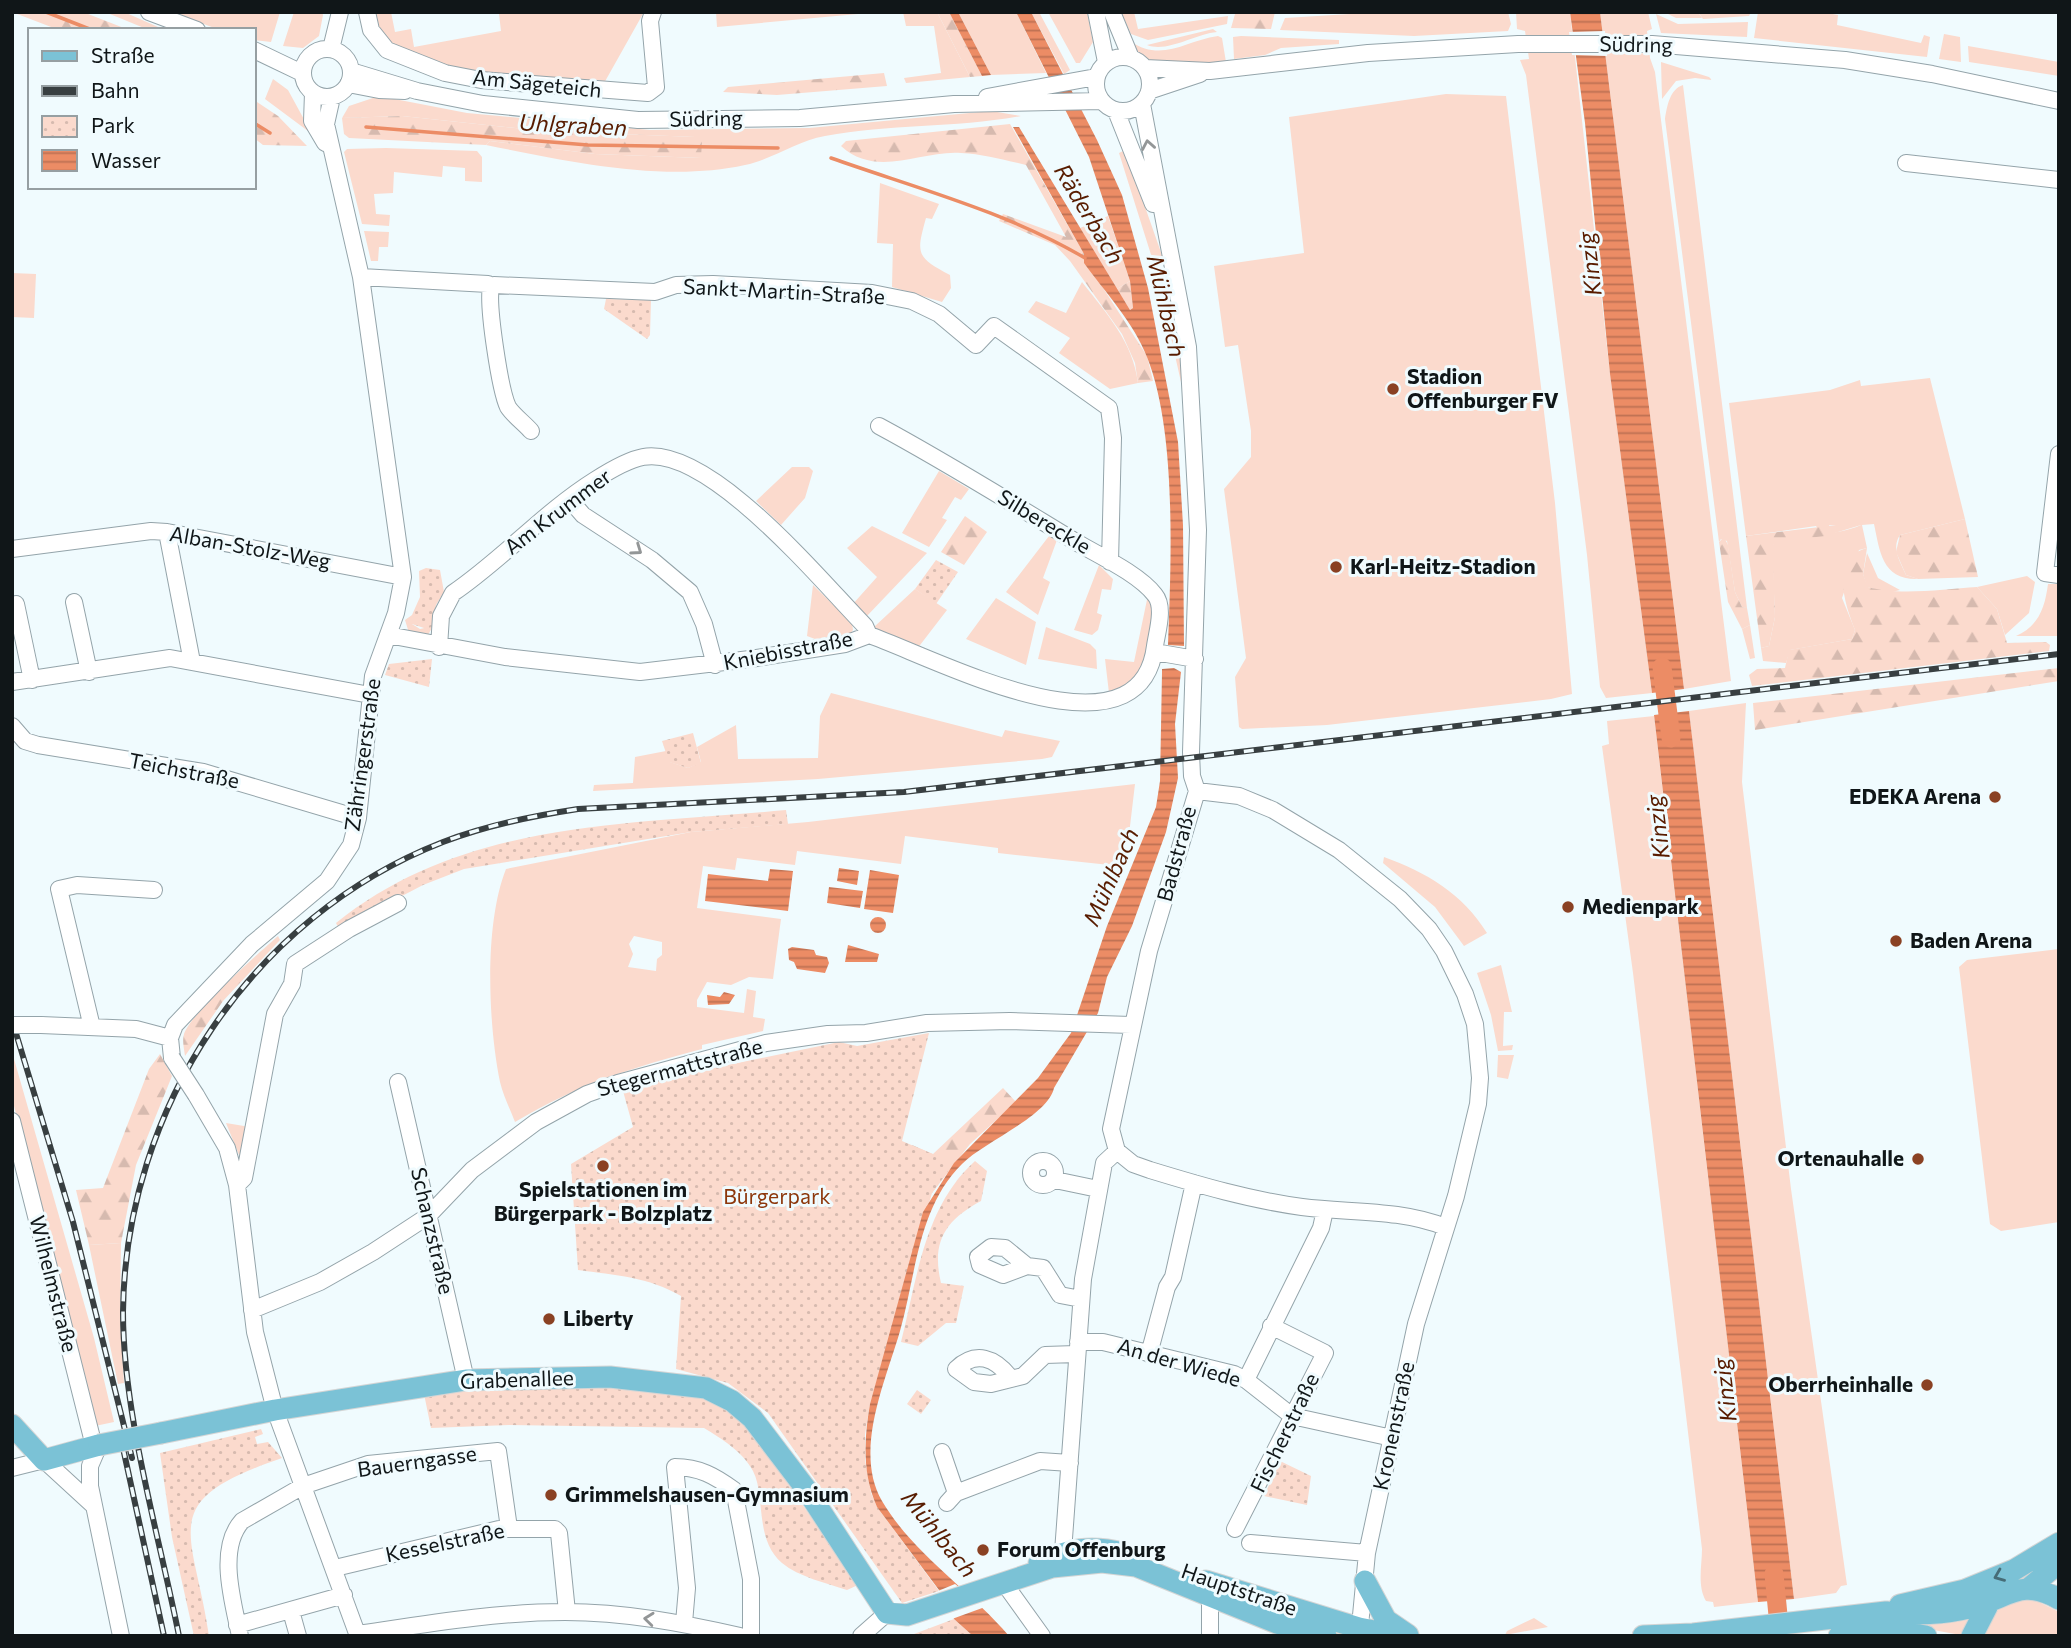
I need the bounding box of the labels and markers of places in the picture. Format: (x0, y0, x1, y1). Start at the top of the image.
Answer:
place label: Stadion Offenburger FV (1407, 363, 1559, 412)
marker: Stadion Offenburger FV (1385, 381, 1401, 397)
place label: Karl-Heitz-Stadion (1350, 553, 1536, 578)
marker: Karl-Heitz-Stadion (1328, 559, 1344, 575)
place label: EDEKA Arena (1849, 783, 1981, 808)
marker: EDEKA Arena (1987, 789, 2003, 805)
place label: Medienpark (1582, 893, 1699, 918)
marker: Medienpark (1560, 899, 1576, 915)
place label: Baden Arena (1910, 927, 2032, 952)
marker: Baden Arena (1888, 933, 1904, 949)
place label: Ortenauhalle (1777, 1145, 1904, 1170)
marker: Ortenauhalle (1910, 1151, 1926, 1167)
marker: Spielstationen im Bürgerpark - Bolzplatz (595, 1158, 611, 1174)
place label: Spielstationen im Bürgerpark - Bolzplatz (494, 1176, 713, 1225)
place label: Liberty (563, 1305, 634, 1330)
marker: Liberty (541, 1311, 557, 1327)
place label: Oberrheinhalle (1768, 1371, 1913, 1396)
marker: Oberrheinhalle (1919, 1377, 1935, 1393)
place label: Grimmelshausen-Gymnasium (565, 1481, 849, 1506)
marker: Grimmelshausen-Gymnasium (543, 1487, 559, 1503)
place label: Forum Offenburg (997, 1536, 1166, 1561)
marker: Forum Offenburg (975, 1542, 991, 1558)

